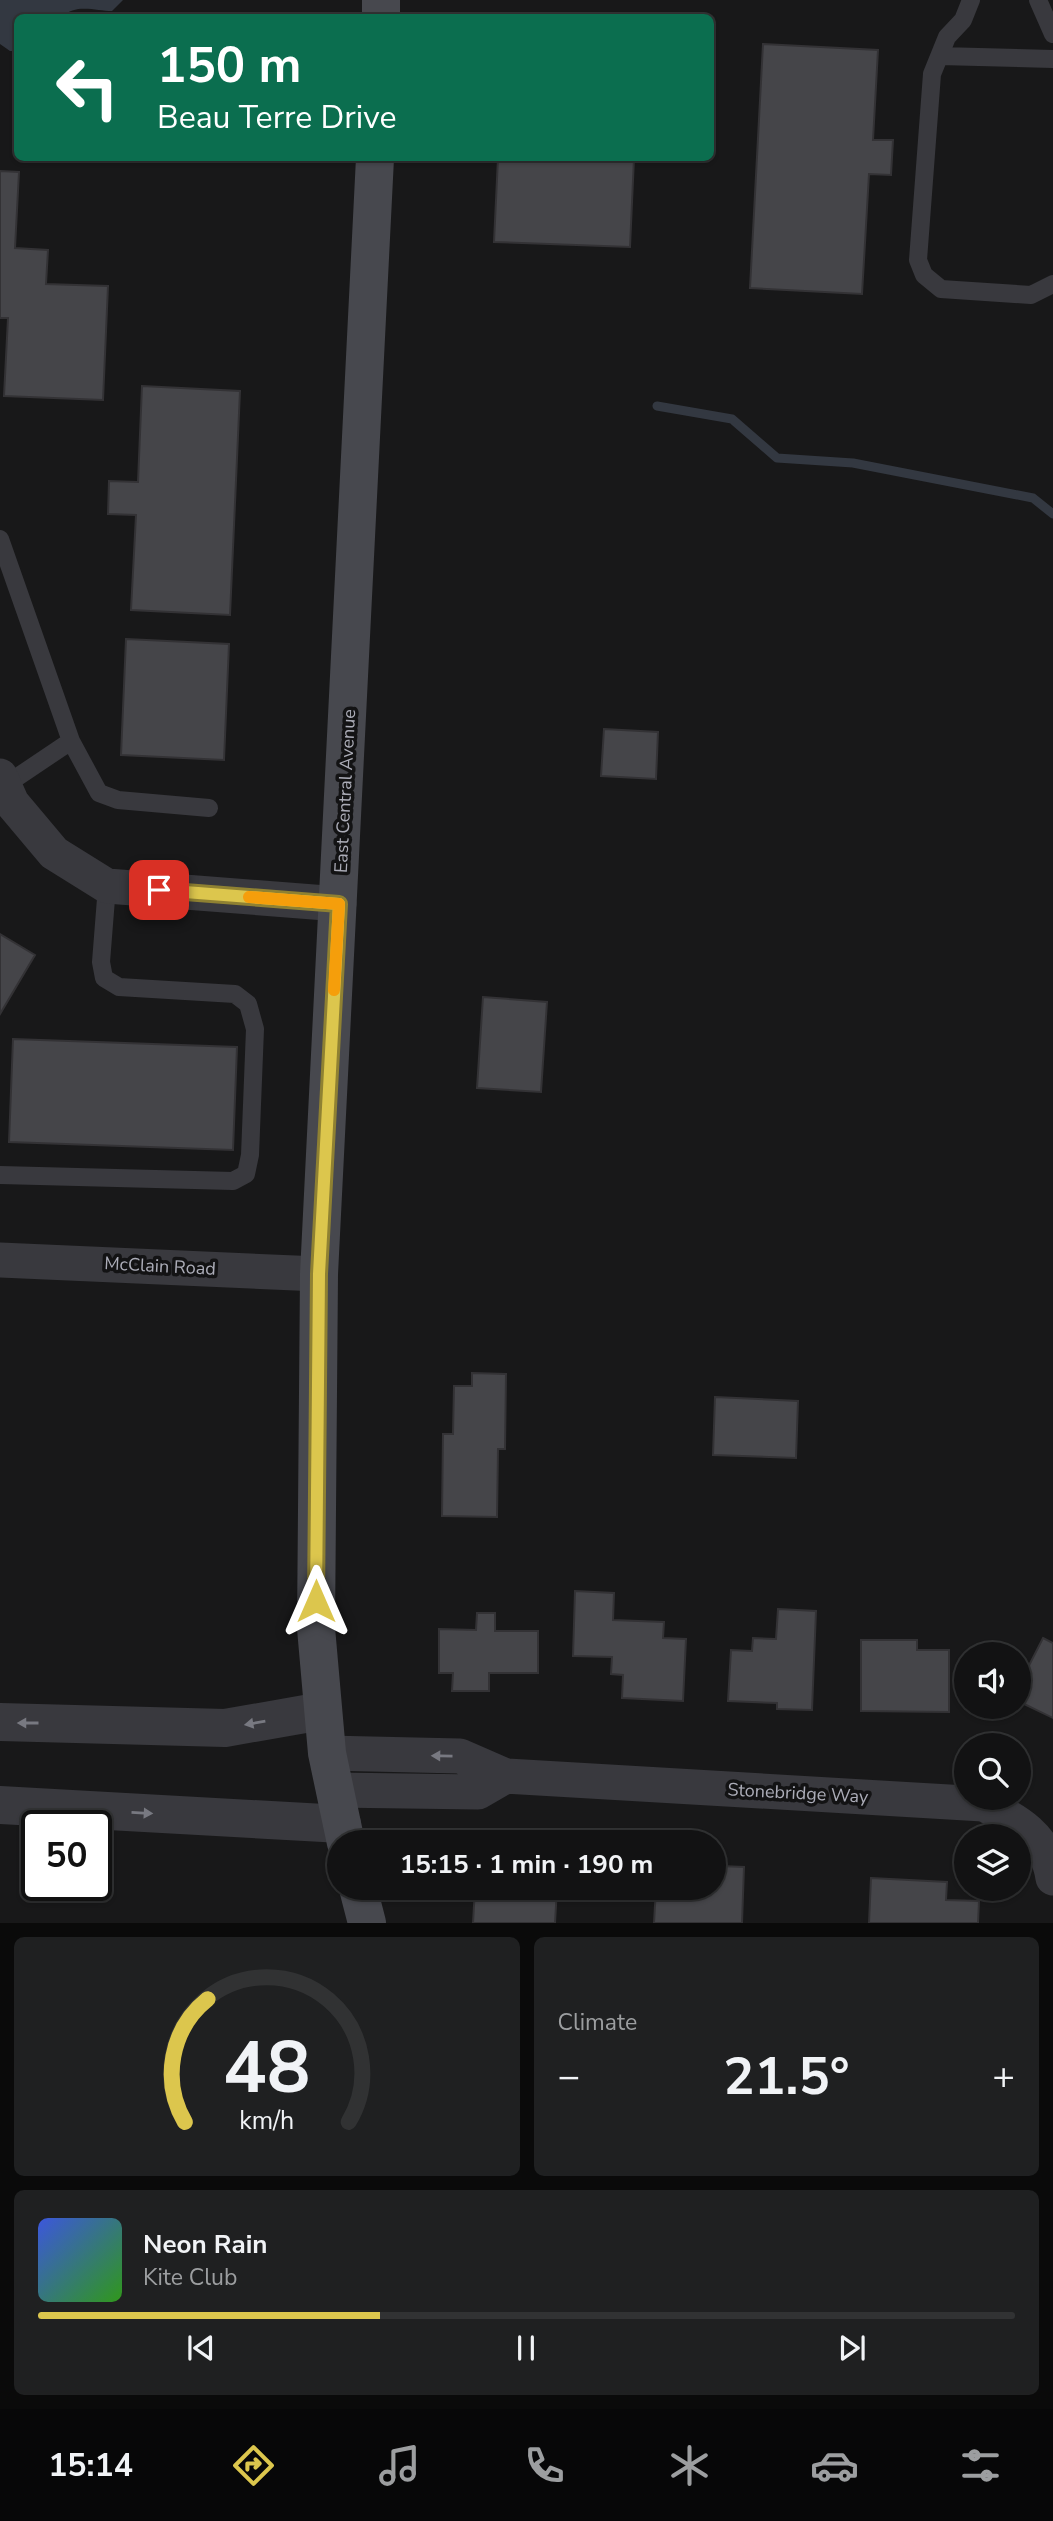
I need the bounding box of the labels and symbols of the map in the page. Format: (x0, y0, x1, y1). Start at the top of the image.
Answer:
street label: East Central Avenue (329, 708, 361, 874)
pin (129, 860, 189, 920)
street label: McClain Road (104, 1251, 216, 1281)
position arrow (279, 1564, 353, 1638)
one-way arrow (17, 1717, 39, 1729)
one-way arrow (244, 1717, 266, 1728)
one-way arrow (431, 1750, 453, 1762)
street label: Stonebridge Way (727, 1777, 870, 1809)
one-way arrow (131, 1808, 153, 1819)
speed limit sign: 50 (21, 1810, 112, 1901)

